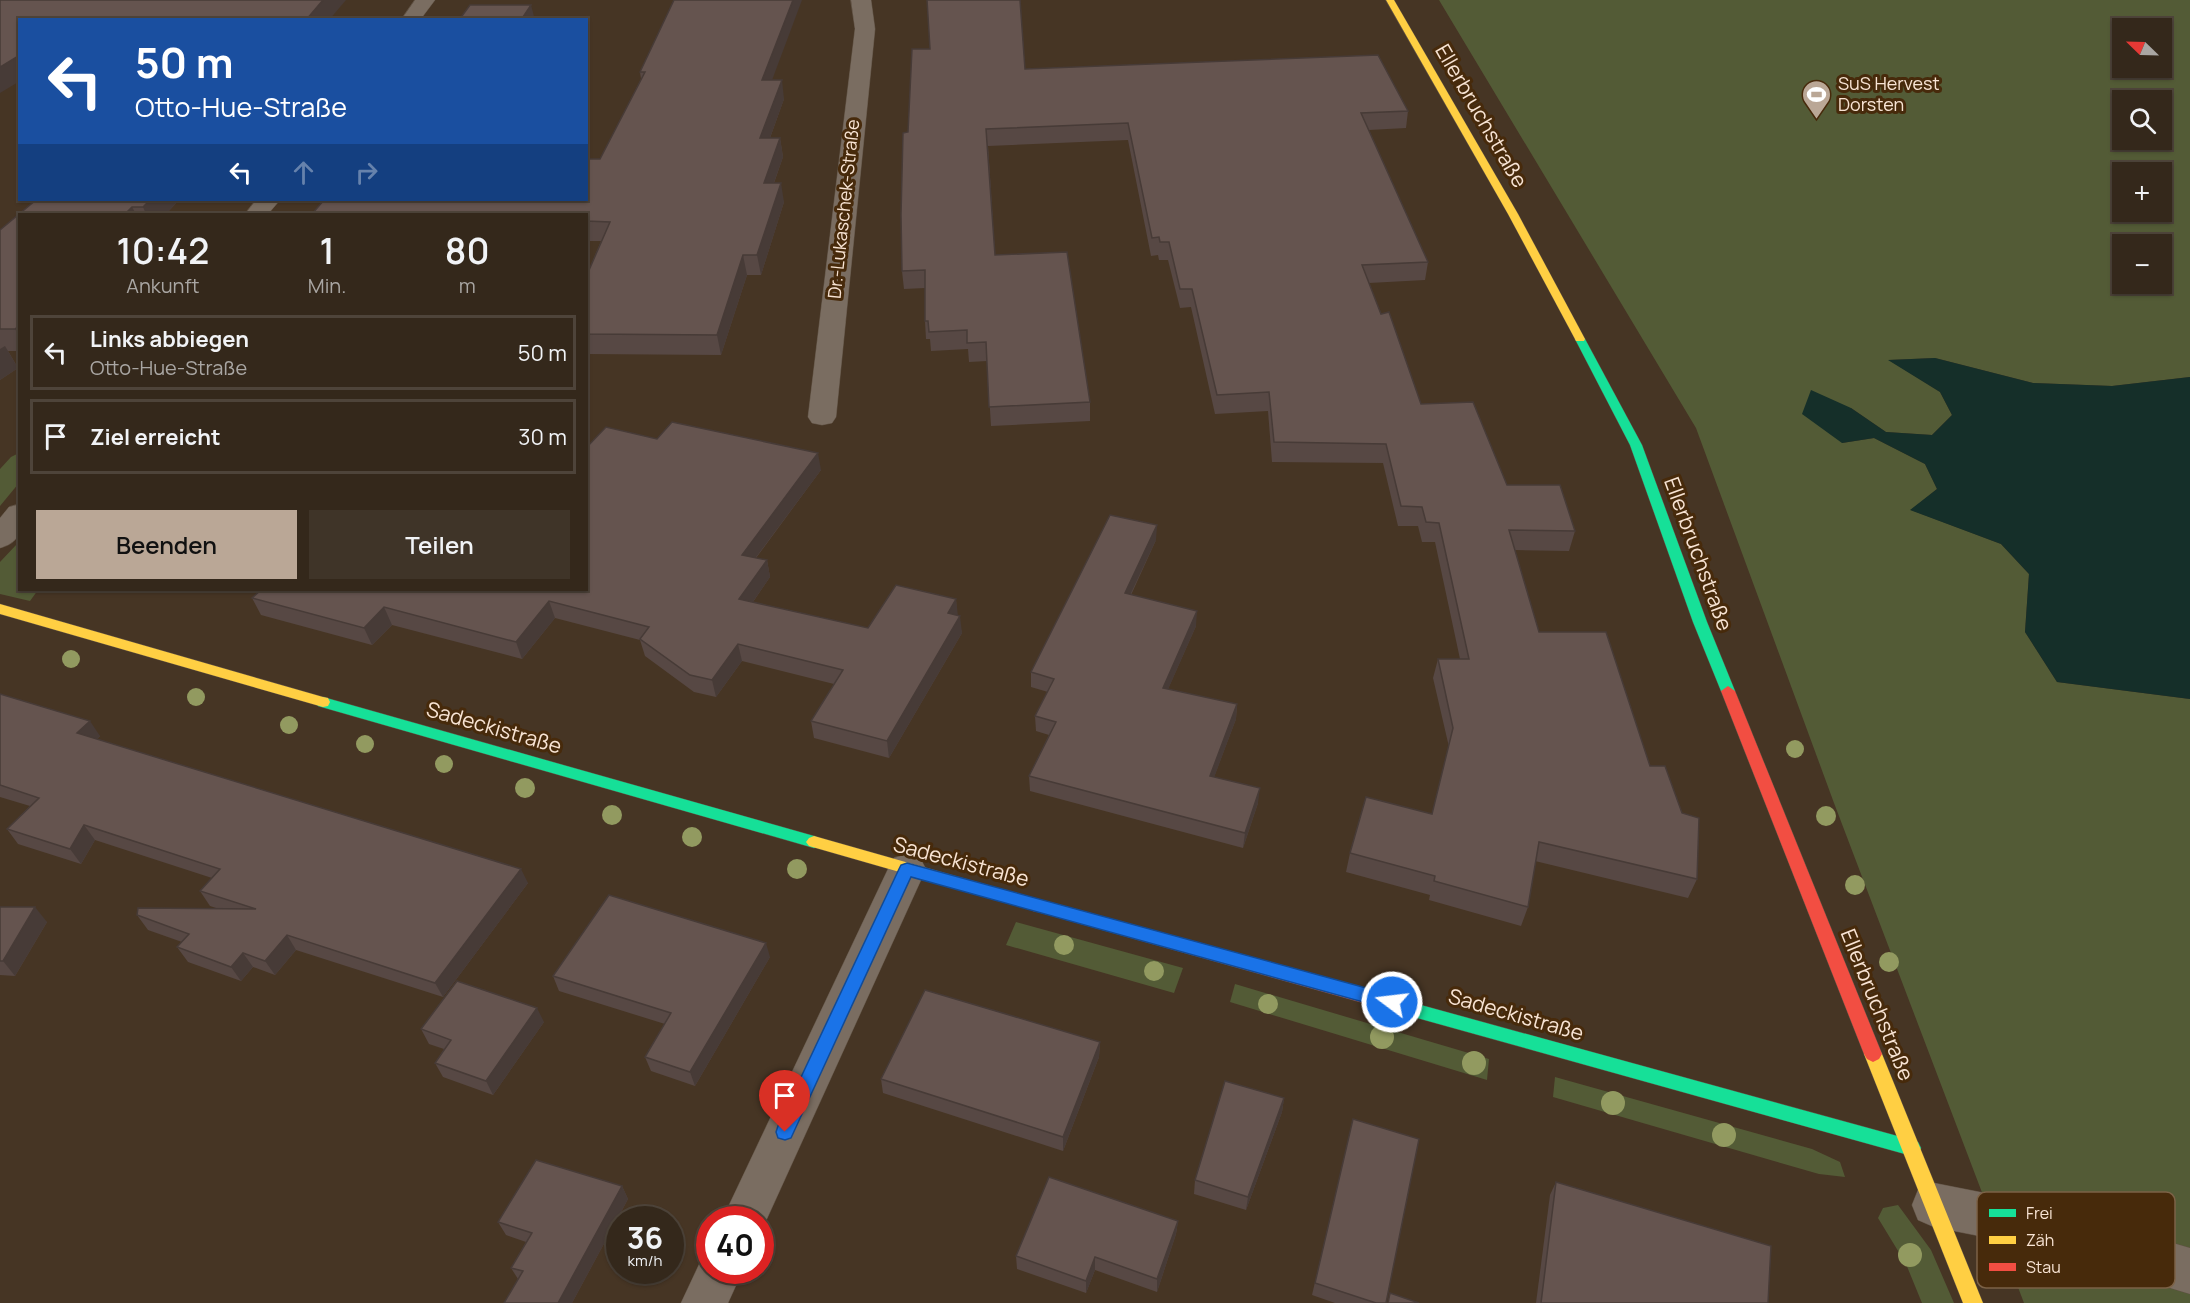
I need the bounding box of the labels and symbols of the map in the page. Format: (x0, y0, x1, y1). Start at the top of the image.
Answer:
north arrow (2112, 18, 2172, 78)
street label: Ellerbruchstraße (1429, 39, 1534, 192)
place label: SuS Hervest Dorsten (1838, 71, 1940, 116)
sports icon: SuS Hervest Dorsten (1801, 78, 1833, 120)
street label: Dr.-Lukaschek-Straße (822, 118, 864, 300)
street label: Ellerbruchstraße (1658, 473, 1740, 634)
street label: Sadeckistraße (423, 694, 565, 760)
street label: Sadeckistraße (890, 829, 1032, 893)
street label: Ellerbruchstraße (1835, 925, 1921, 1085)
position arrow (1360, 970, 1424, 1034)
street label: Sadeckistraße (1445, 981, 1587, 1047)
pin (759, 1070, 810, 1132)
legend (1977, 1192, 2175, 1288)
text: Frei (2026, 1202, 2053, 1224)
speed limit sign: 40 (696, 1206, 774, 1284)
text: Zäh (2026, 1229, 2054, 1251)
text: Stau (2026, 1256, 2061, 1278)

